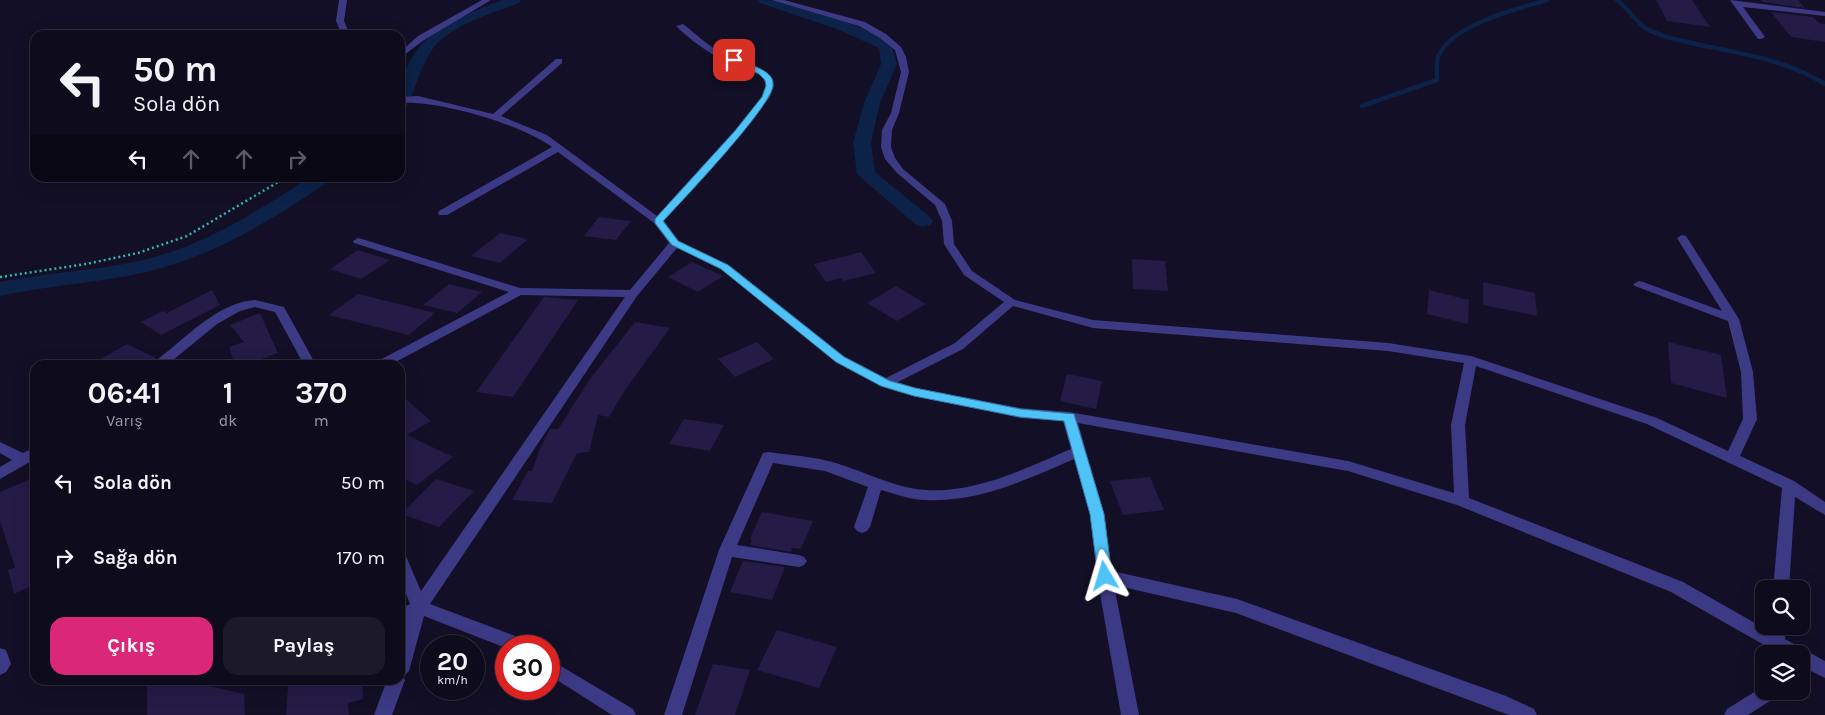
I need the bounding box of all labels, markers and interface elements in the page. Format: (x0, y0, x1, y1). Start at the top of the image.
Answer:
pin (713, 39, 755, 81)
icon: arrive (720, 46, 748, 74)
text: 50 m (133, 49, 218, 90)
icon: left (50, 50, 115, 115)
text: Sola dön (133, 91, 220, 117)
icon: left (124, 145, 152, 173)
icon: ahead (177, 145, 205, 173)
icon: ahead (230, 145, 258, 173)
icon: right (283, 145, 311, 173)
text: 06:41 (88, 375, 161, 411)
text: 1 (223, 375, 233, 411)
text: 370 (295, 375, 347, 411)
text: Varış (106, 411, 143, 430)
text: dk (219, 411, 237, 430)
text: m (314, 411, 329, 430)
icon: left (50, 469, 78, 497)
text: Sola dön (93, 472, 172, 494)
text: 50 m (341, 472, 385, 494)
icon: right (50, 544, 78, 572)
text: Sağa dön (93, 547, 177, 569)
text: 170 m (336, 547, 385, 569)
position arrow (1078, 549, 1130, 601)
map controls (1755, 580, 1810, 700)
button: search (1755, 580, 1810, 635)
button: Çıkış (50, 617, 213, 675)
button: Paylaş (223, 617, 385, 675)
speed limit sign: 30 (495, 635, 560, 700)
button: layers (1755, 645, 1810, 700)
text: 20 (437, 647, 468, 676)
text: km/h (437, 673, 468, 687)

